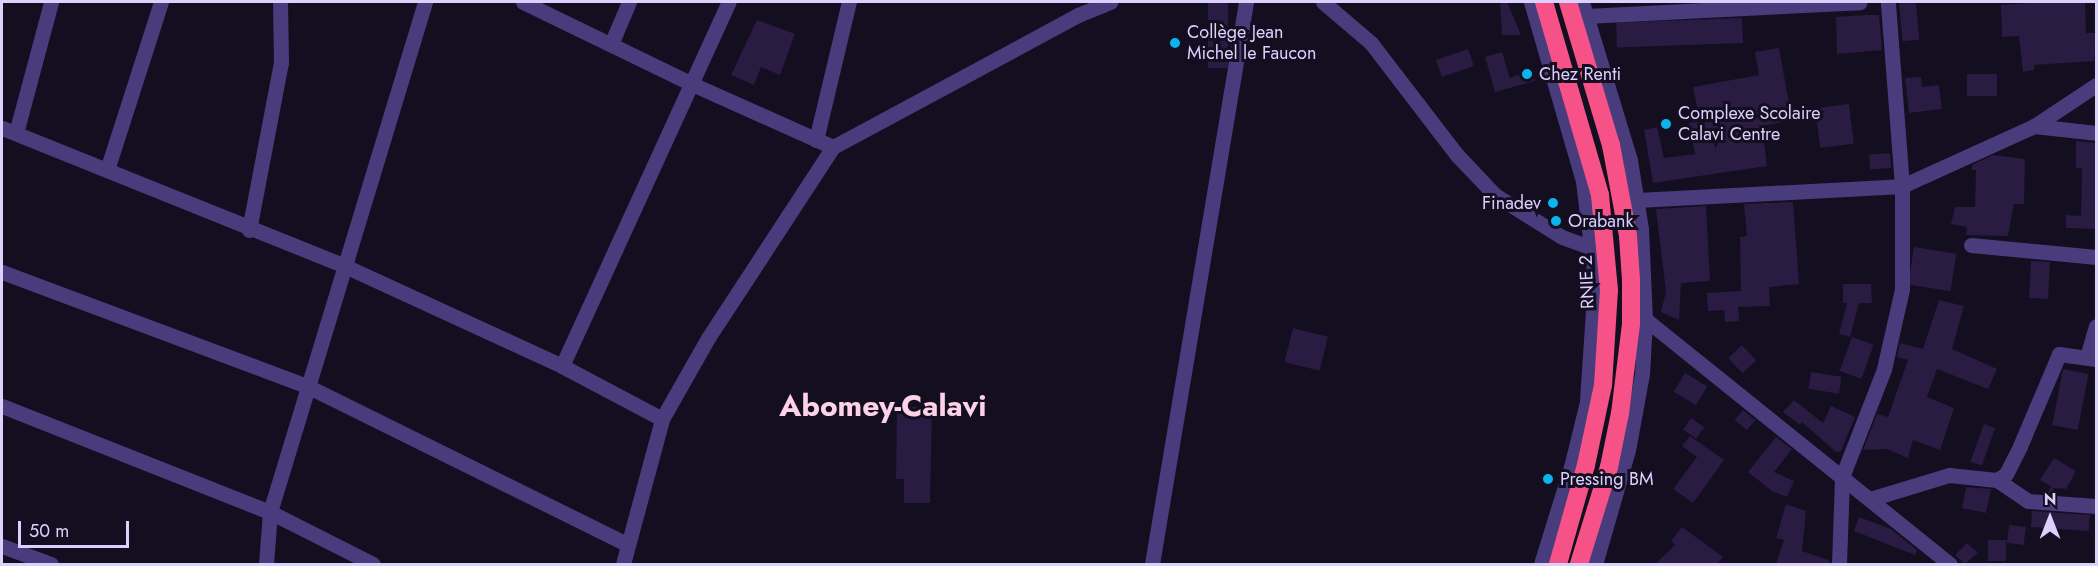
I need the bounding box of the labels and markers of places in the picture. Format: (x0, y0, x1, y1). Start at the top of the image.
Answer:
place label: Collège Jean Michel le Faucon (1187, 22, 1316, 64)
marker: Collège Jean Michel le Faucon (1168, 36, 1182, 50)
place label: Chez Renti (1539, 63, 1621, 85)
marker: Chez Renti (1520, 67, 1534, 81)
place label: Complexe Scolaire Calavi Centre (1678, 103, 1821, 146)
marker: Complexe Scolaire Calavi Centre (1659, 117, 1673, 131)
place label: Finadev (1482, 192, 1541, 214)
marker: Finadev (1546, 196, 1560, 210)
place label: Orabank (1568, 210, 1633, 232)
marker: Orabank (1549, 214, 1563, 228)
place label: Pressing BM (1560, 468, 1654, 490)
marker: Pressing BM (1541, 472, 1555, 486)

